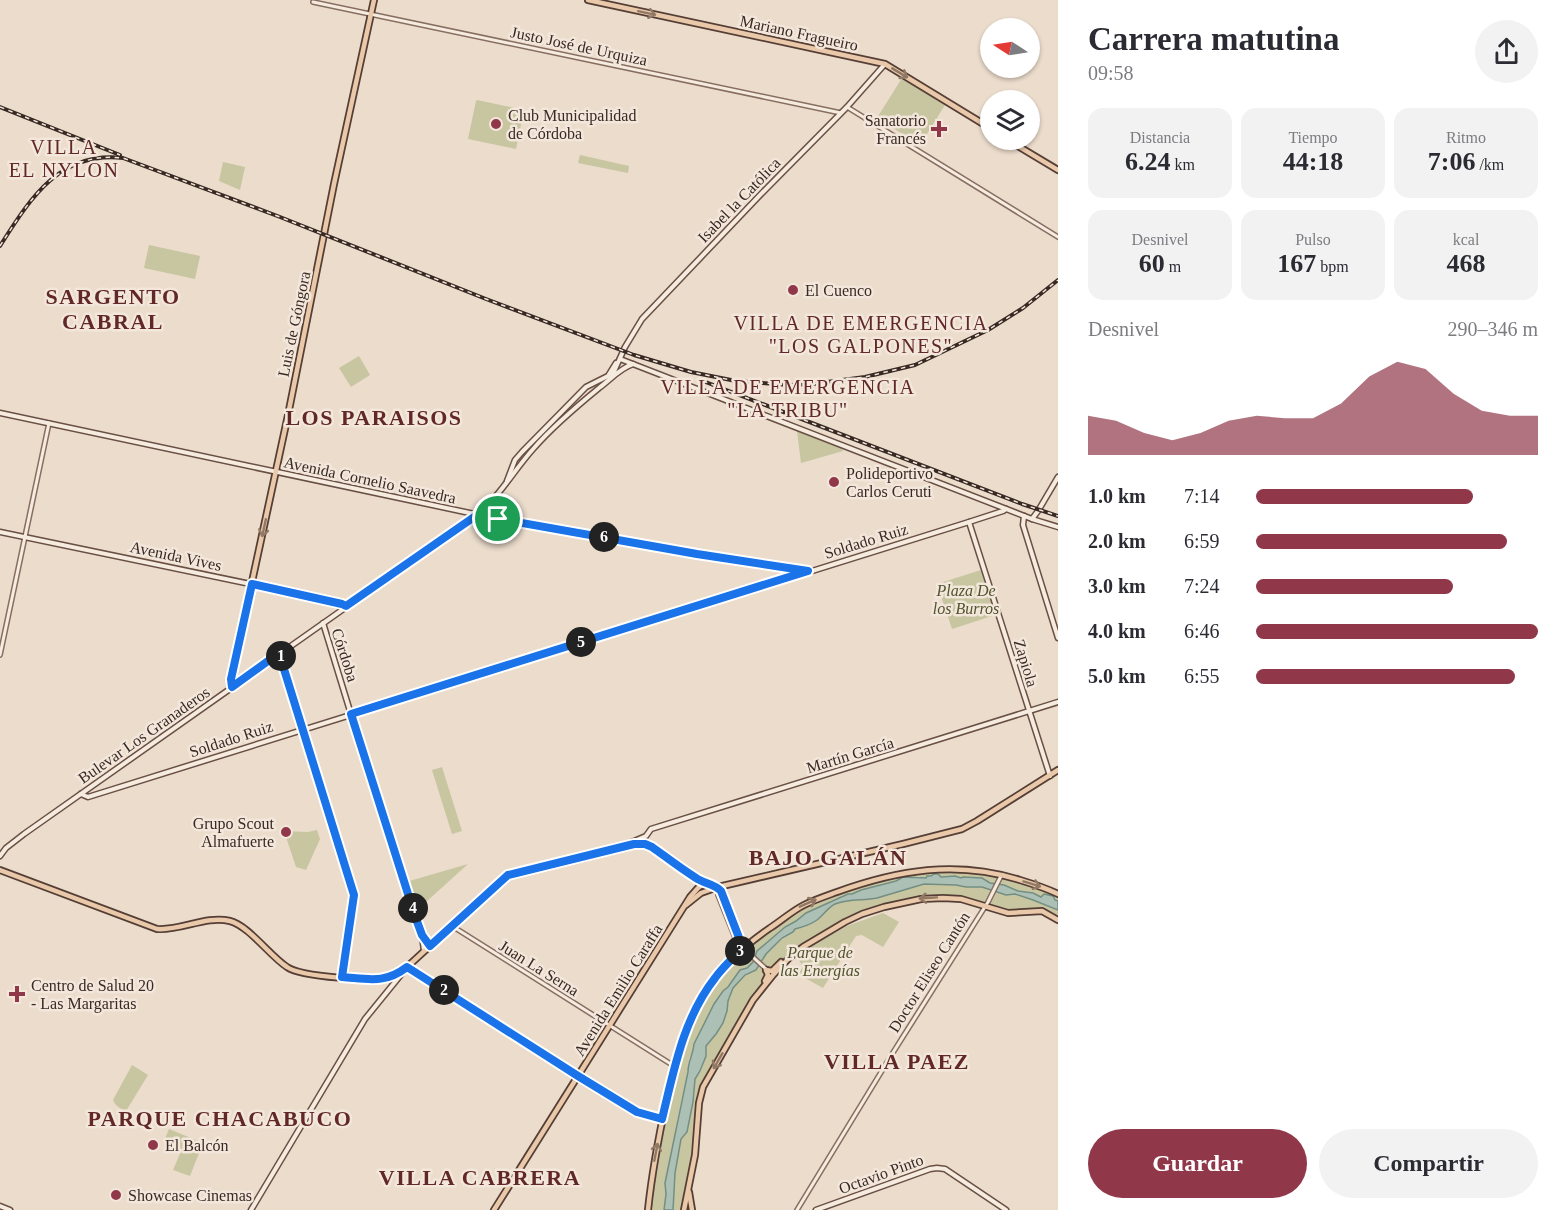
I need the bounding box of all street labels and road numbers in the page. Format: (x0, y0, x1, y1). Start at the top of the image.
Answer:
street label: Mariano Fragueiro (738, 12, 860, 55)
street label: Justo José de Urquiza (509, 23, 649, 70)
street label: Isabel la Católica (694, 154, 784, 246)
street label: Luis de Góngora (275, 270, 314, 379)
street label: Avenida Cornelio Saavedra (282, 453, 458, 507)
street label: Soldado Ruiz (822, 520, 910, 562)
street label: Avenida Vives (129, 538, 223, 574)
street label: Córdoba (328, 626, 362, 684)
street label: Zapiola (1010, 637, 1041, 689)
street label: Bulevar Los Granaderos (75, 683, 213, 787)
street label: Soldado Ruiz (187, 718, 275, 760)
street label: Martín García (804, 734, 896, 776)
street label: Doctor Eliseo Cantón (885, 909, 973, 1035)
street label: Avenida Emilio Caraffa (570, 921, 666, 1059)
street label: Juan La Serna (496, 937, 582, 999)
street label: Octavio Pinto (837, 1151, 925, 1197)

